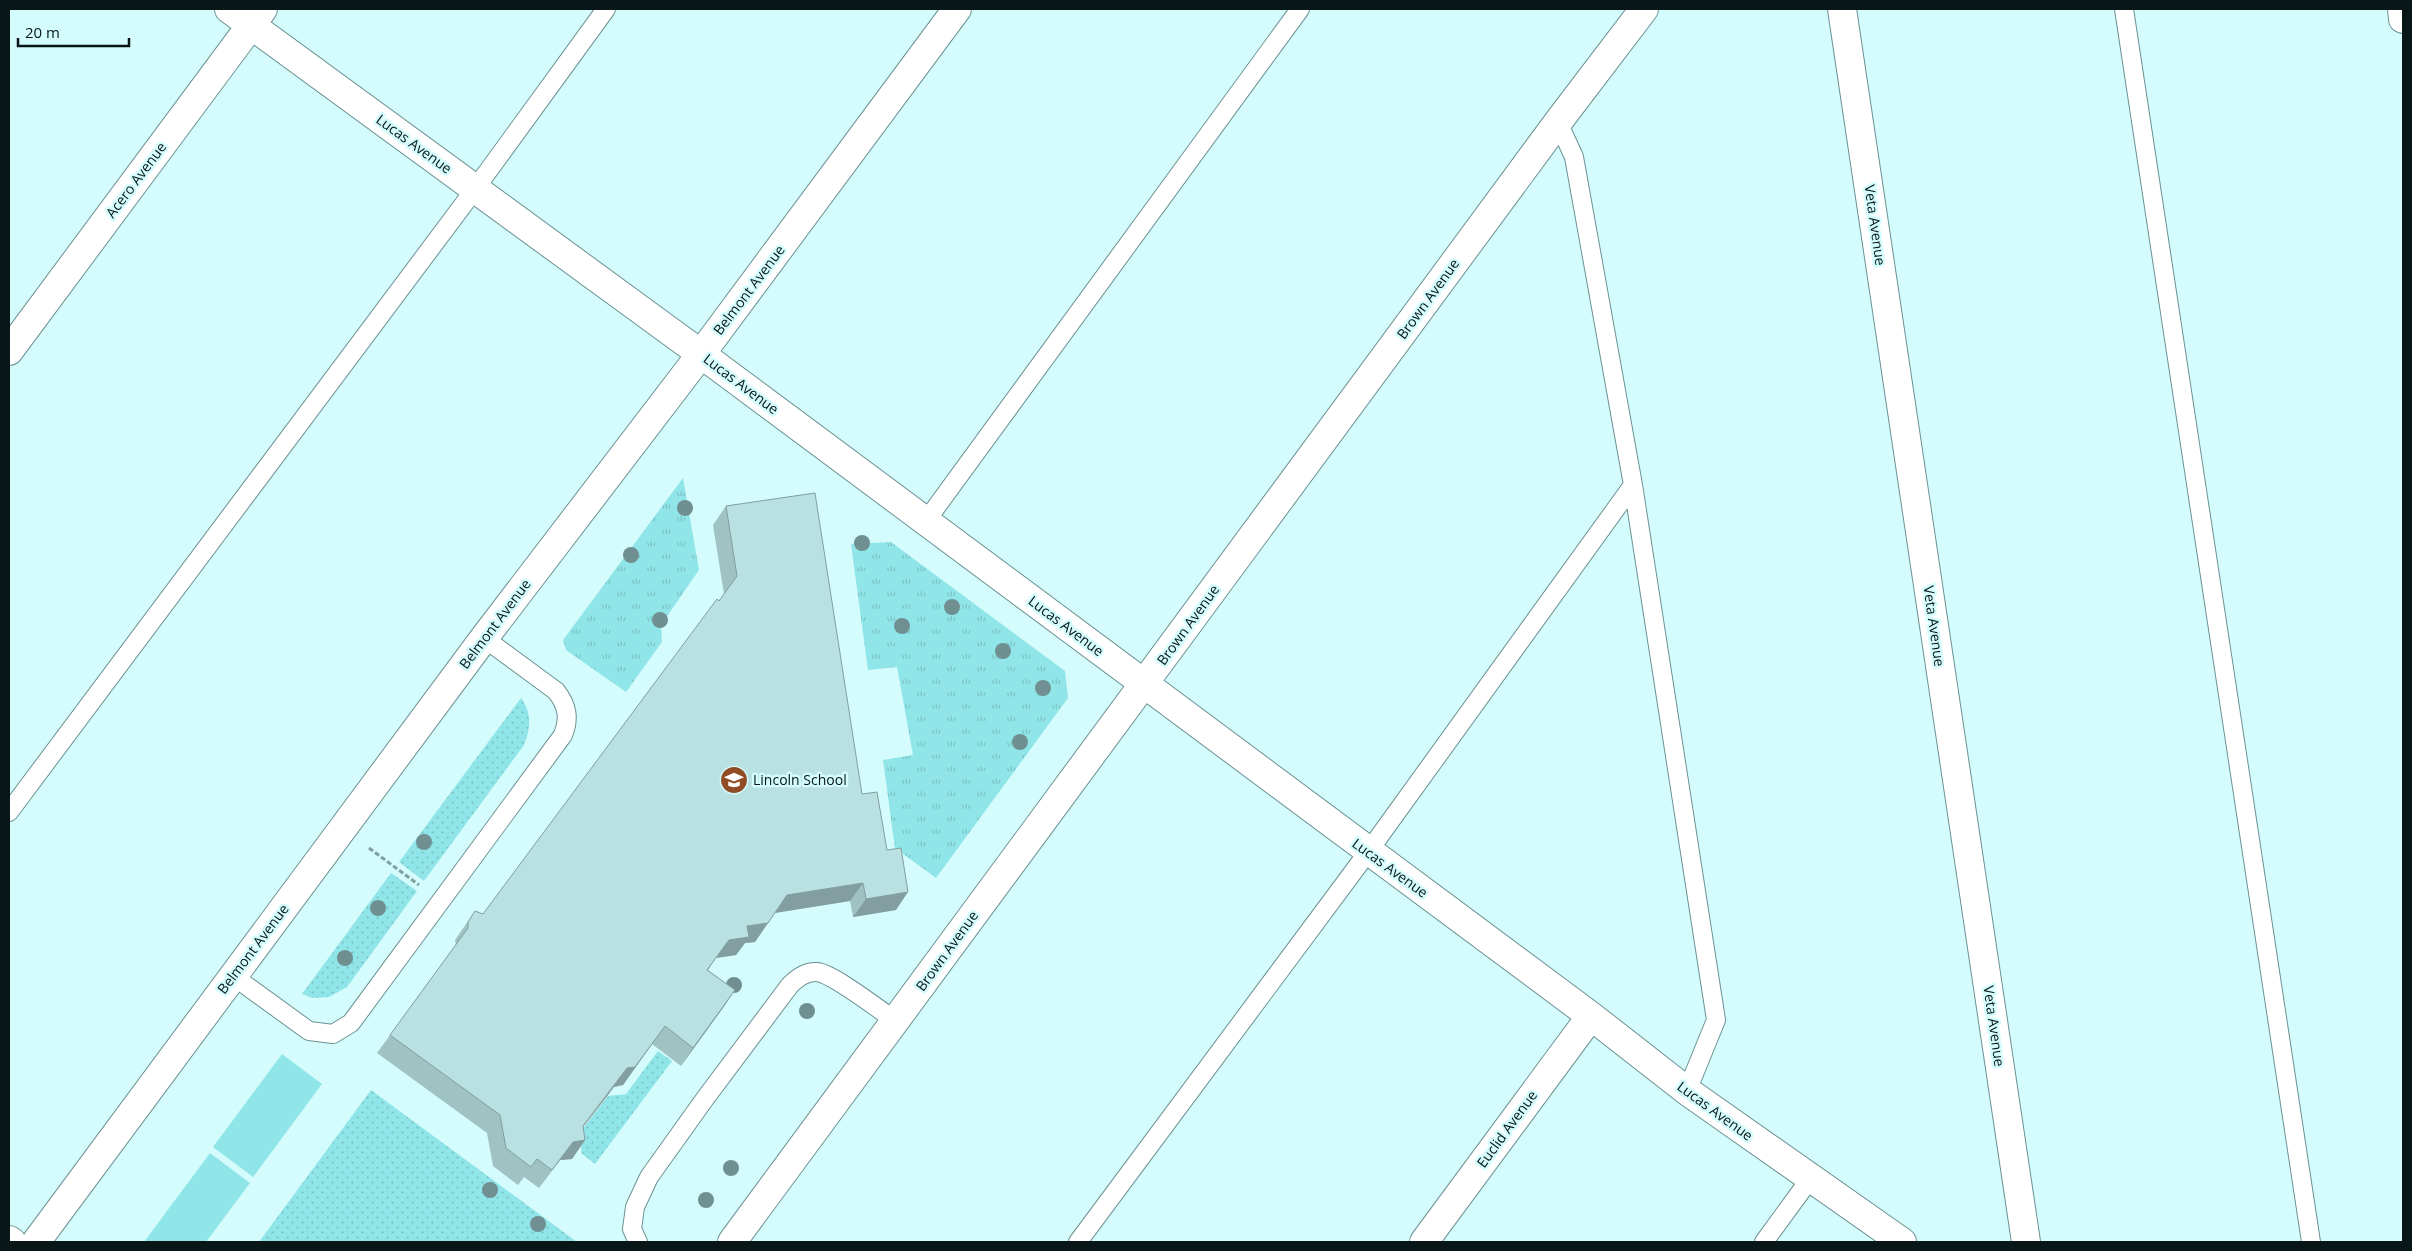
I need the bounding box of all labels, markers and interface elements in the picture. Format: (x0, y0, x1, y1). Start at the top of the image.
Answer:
scale bar (18, 15, 129, 47)
text: 20 m (25, 22, 60, 42)
street label: Lucas Avenue (373, 110, 456, 178)
street label: Acero Avenue (101, 138, 170, 221)
street label: Veta Avenue (1860, 183, 1891, 267)
street label: Belmont Avenue (709, 241, 789, 338)
street label: Brown Avenue (1392, 255, 1463, 343)
street label: Lucas Avenue (700, 349, 783, 418)
street label: Belmont Avenue (455, 575, 535, 672)
street label: Brown Avenue (1152, 581, 1223, 669)
street label: Veta Avenue (1919, 584, 1950, 668)
street label: Lucas Avenue (1025, 591, 1108, 660)
school or university icon: Lincoln School (719, 765, 749, 795)
place label: Lincoln School (753, 770, 847, 789)
street label: Lucas Avenue (1349, 834, 1432, 902)
street label: Belmont Avenue (213, 900, 293, 997)
street label: Brown Avenue (911, 907, 982, 995)
street label: Veta Avenue (1979, 984, 2010, 1068)
street label: Lucas Avenue (1674, 1077, 1757, 1145)
street label: Euclid Avenue (1472, 1086, 1541, 1171)

